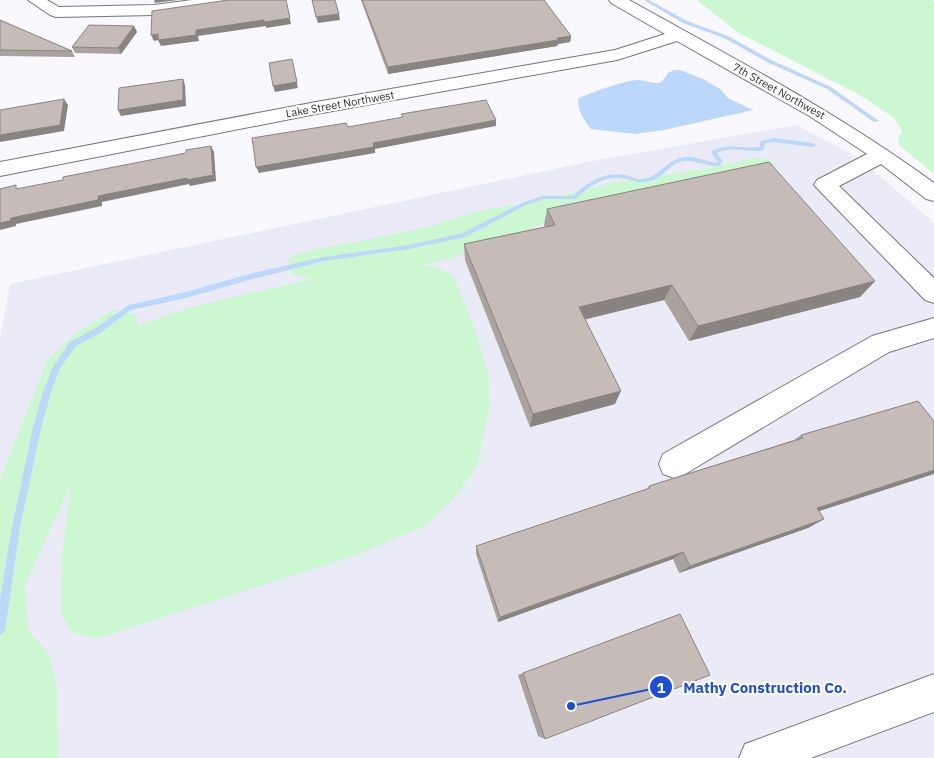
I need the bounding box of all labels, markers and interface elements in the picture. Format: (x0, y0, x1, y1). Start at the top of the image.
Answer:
street label: 7th Street Northwest (730, 60, 828, 122)
street label: Lake Street Northwest (285, 88, 396, 120)
callout: Mathy Construction Co. (648, 672, 857, 702)
text: 1 (656, 678, 666, 697)
text: Mathy Construction Co. (683, 678, 847, 697)

